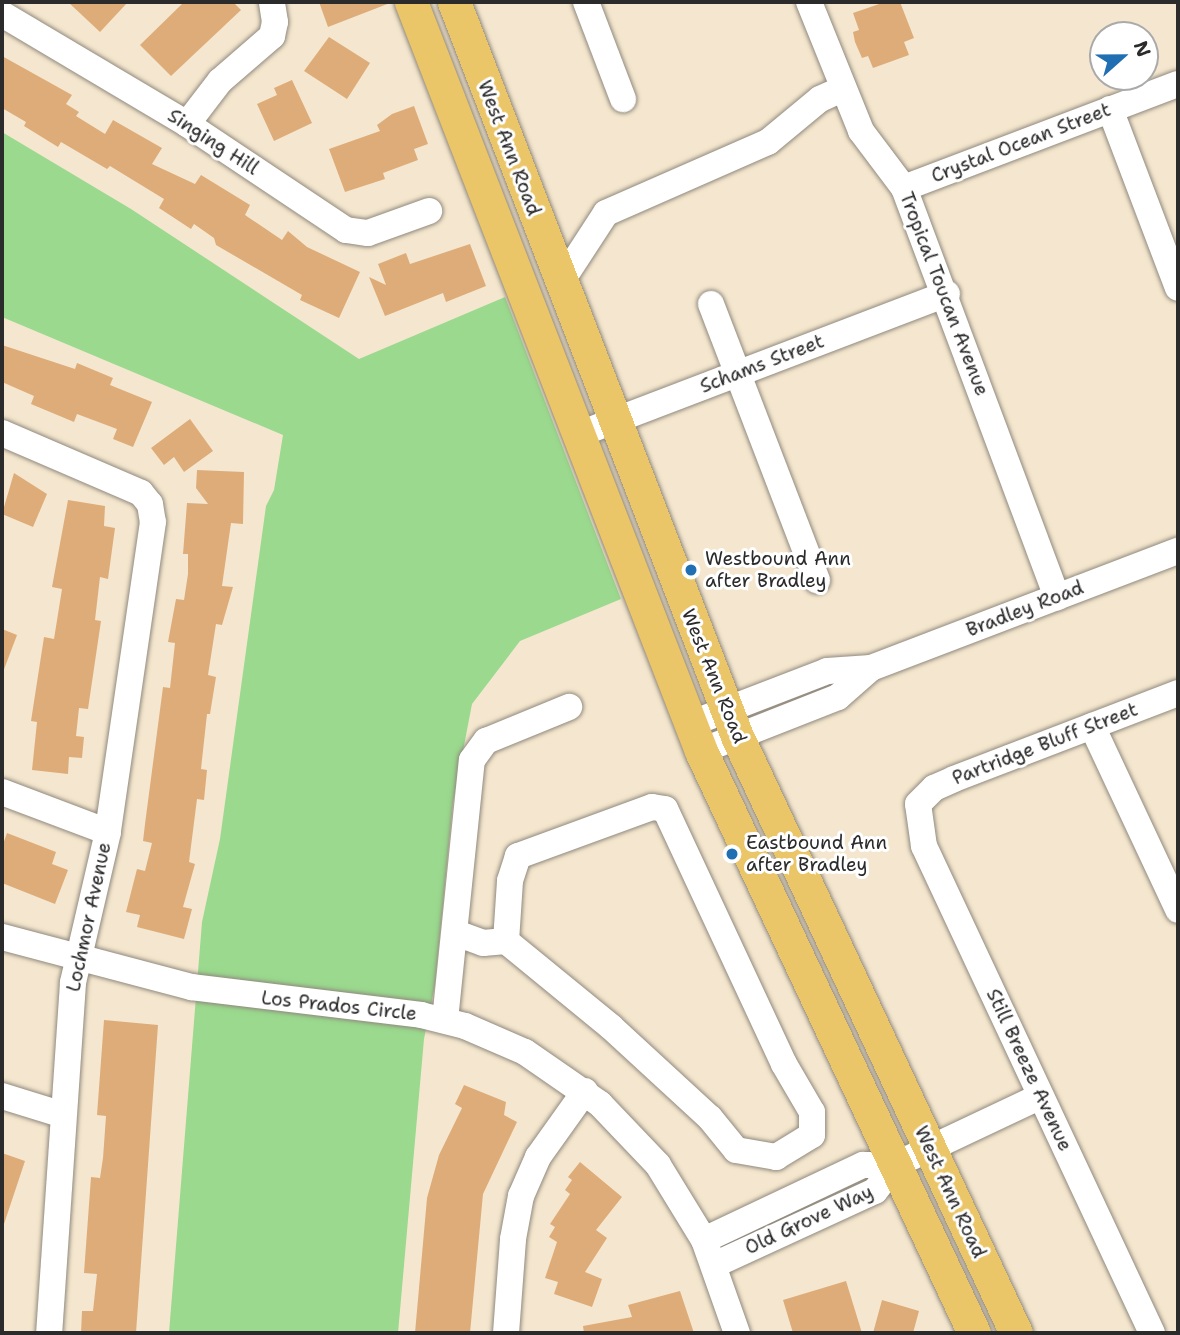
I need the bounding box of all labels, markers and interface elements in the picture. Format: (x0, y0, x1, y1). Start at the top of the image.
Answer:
north arrow (1089, 21, 1159, 91)
text: N (1128, 38, 1157, 61)
street label: West Ann Road (473, 77, 545, 219)
street label: Crystal Ocean Street (928, 98, 1114, 188)
street label: Singing Hill (163, 104, 263, 180)
street label: Tropical Toucan Avenue (895, 189, 993, 399)
street label: Schams Street (697, 330, 827, 398)
place label: Westbound Ann after Bradley (705, 548, 851, 592)
marker: Westbound Ann after Bradley (683, 562, 699, 578)
street label: Bradley Road (963, 576, 1087, 642)
street label: West Ann Road (677, 605, 751, 747)
street label: Partridge Bluff Street (949, 698, 1141, 790)
place label: Eastbound Ann after Bradley (746, 832, 887, 876)
street label: Lochmor Avenue (62, 840, 116, 994)
marker: Eastbound Ann after Bradley (724, 846, 740, 862)
street label: Still Breeze Avenue (981, 985, 1077, 1155)
street label: Los Prados Circle (260, 986, 418, 1026)
street label: West Ann Road (909, 1122, 991, 1262)
street label: Old Grove Way (741, 1180, 877, 1260)

